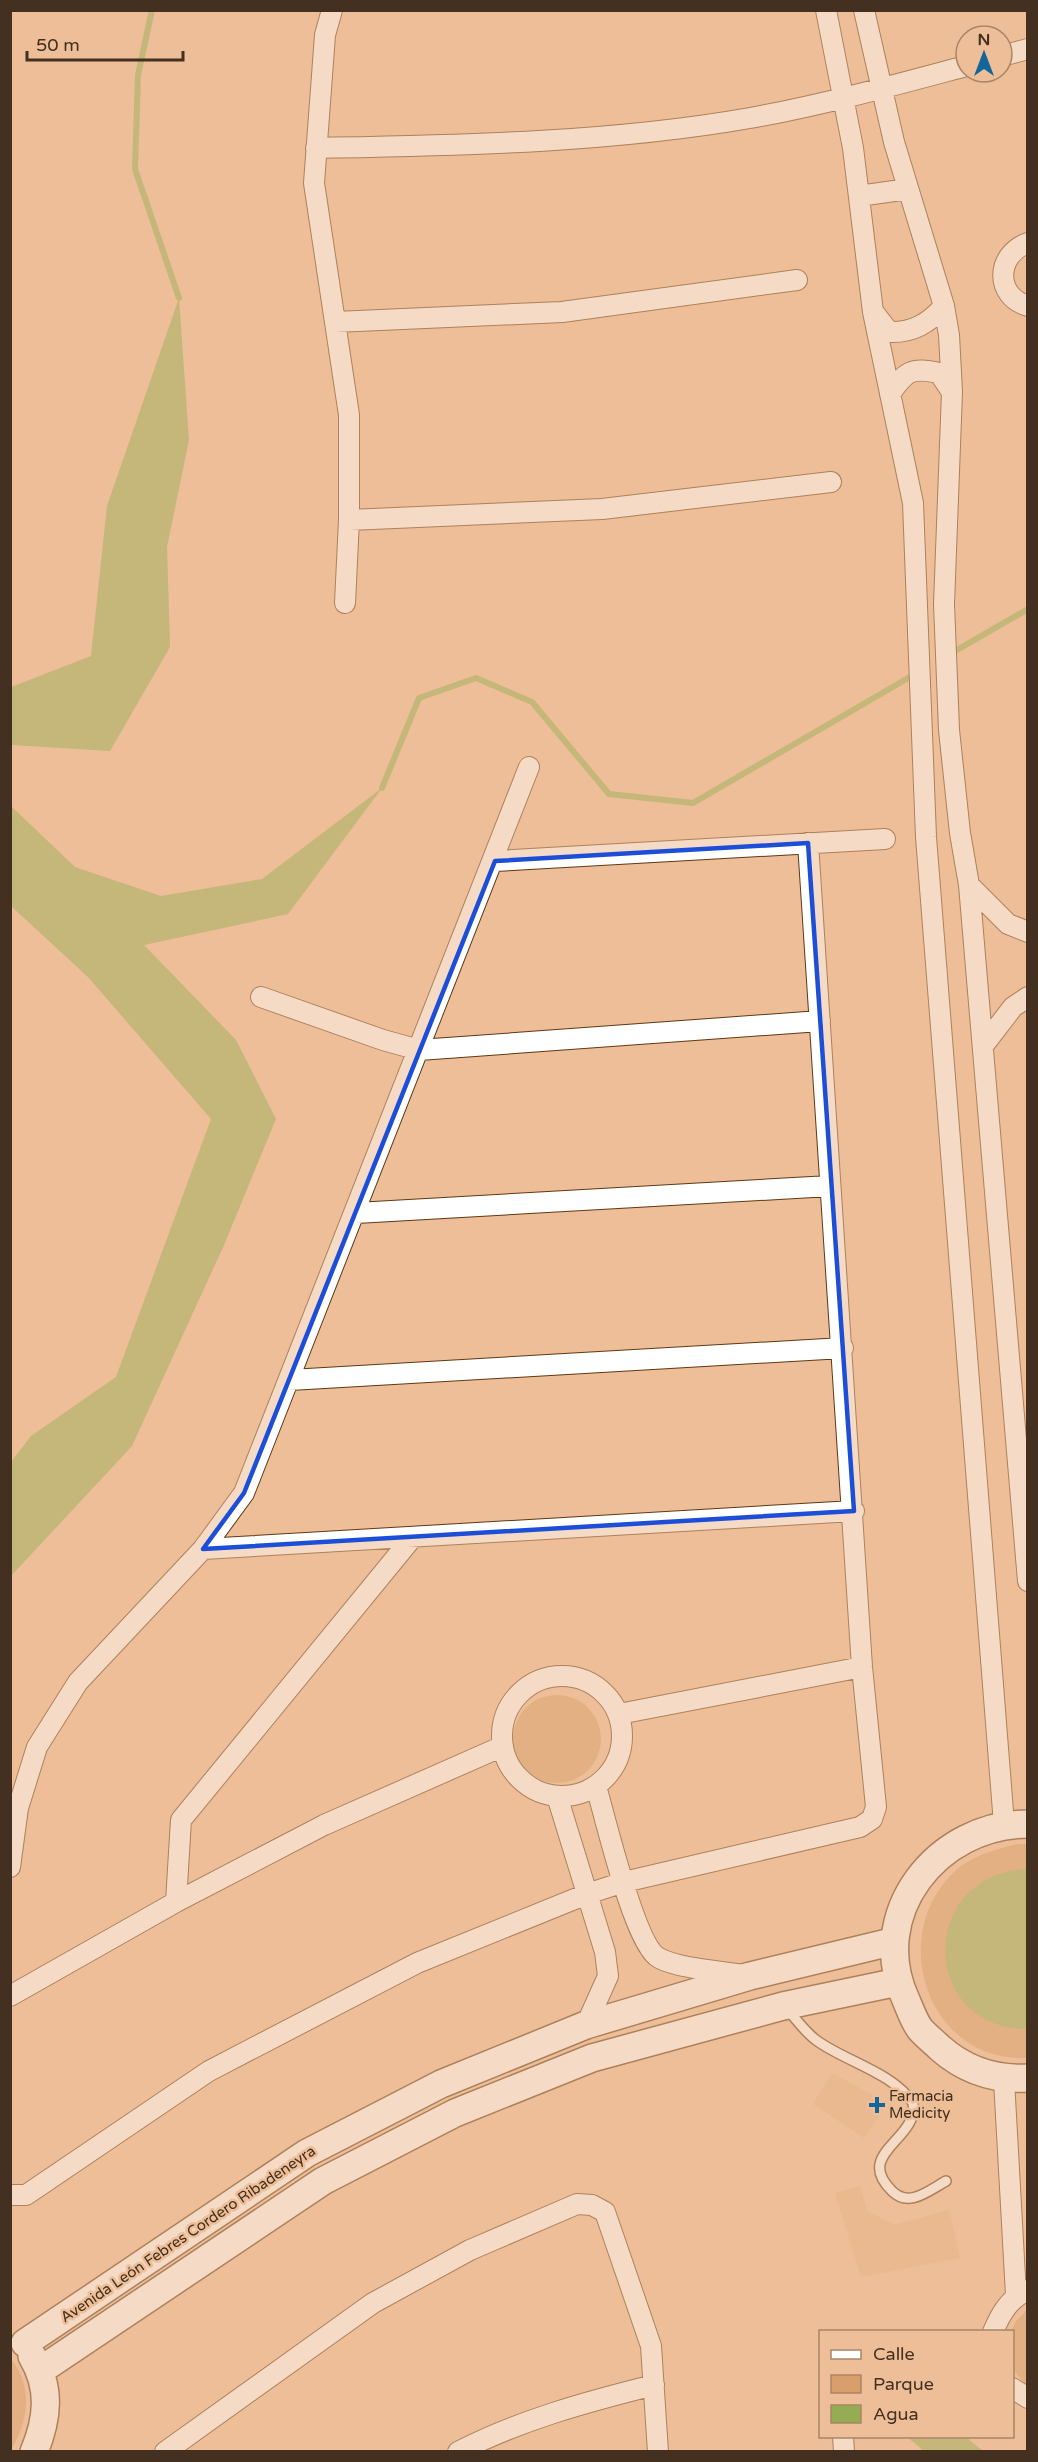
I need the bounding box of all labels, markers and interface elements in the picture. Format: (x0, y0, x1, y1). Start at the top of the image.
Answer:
scale bar (27, 24, 183, 62)
north arrow (954, 24, 1014, 84)
text: N (978, 30, 990, 50)
text: 50 m (36, 34, 80, 56)
place label: Farmacia Medicity (889, 2087, 954, 2122)
marker: Farmacia Medicity (870, 2098, 884, 2112)
street label: Avenida León Febres Cordero Ribadeneyra (57, 2142, 319, 2326)
legend (819, 2330, 1014, 2438)
text: Calle (873, 2343, 915, 2365)
text: Parque (873, 2373, 934, 2395)
text: Agua (873, 2403, 919, 2425)

